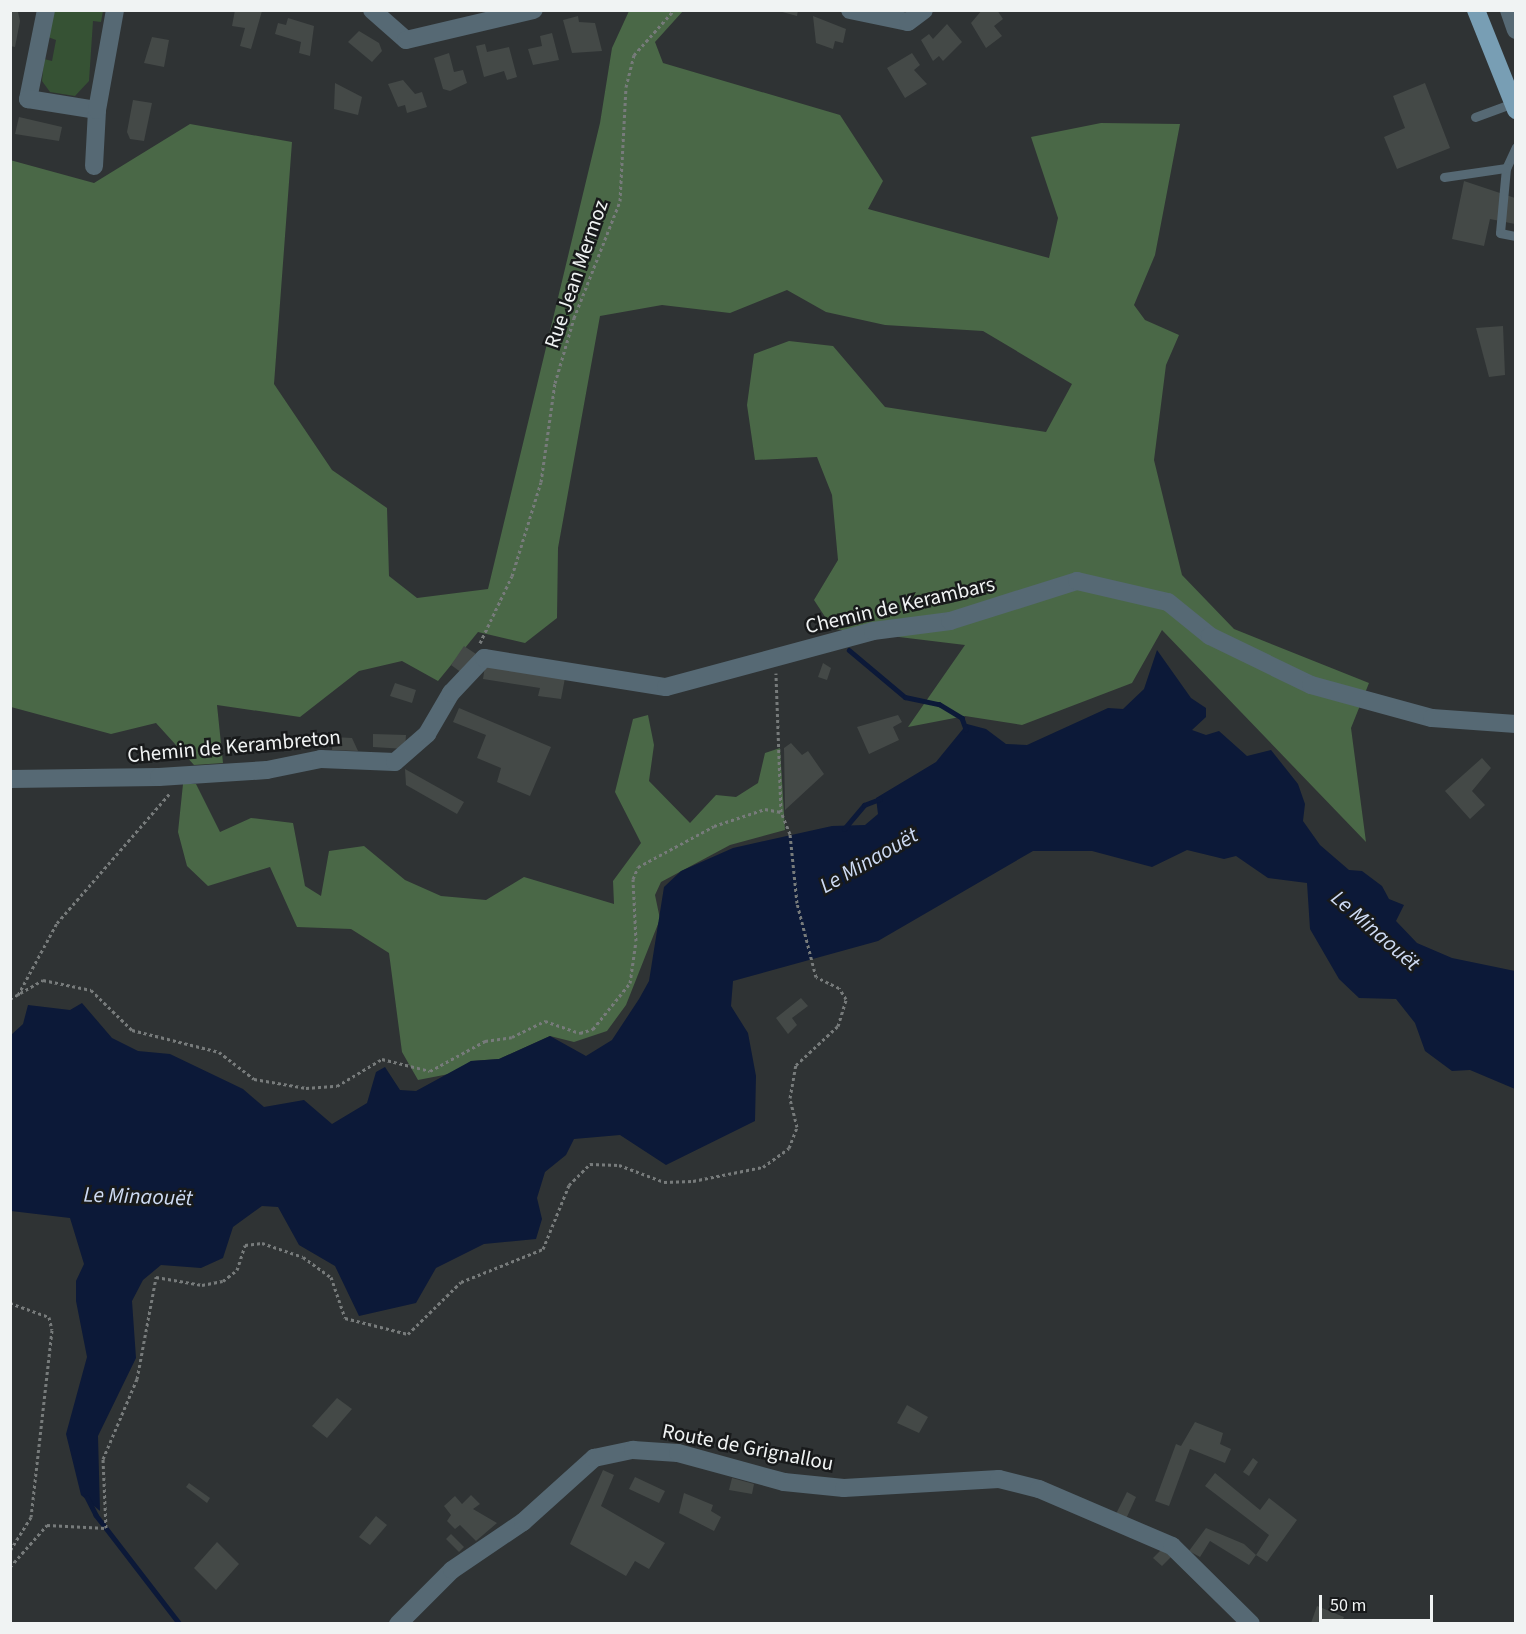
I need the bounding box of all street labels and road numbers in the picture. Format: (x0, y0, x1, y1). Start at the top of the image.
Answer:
street label: Rue Jean Mermoz (539, 197, 613, 351)
street label: Chemin de Kerambars (803, 571, 997, 639)
street label: Chemin de Kerambreton (126, 724, 342, 768)
street label: Route de Grignallou (660, 1418, 836, 1476)

